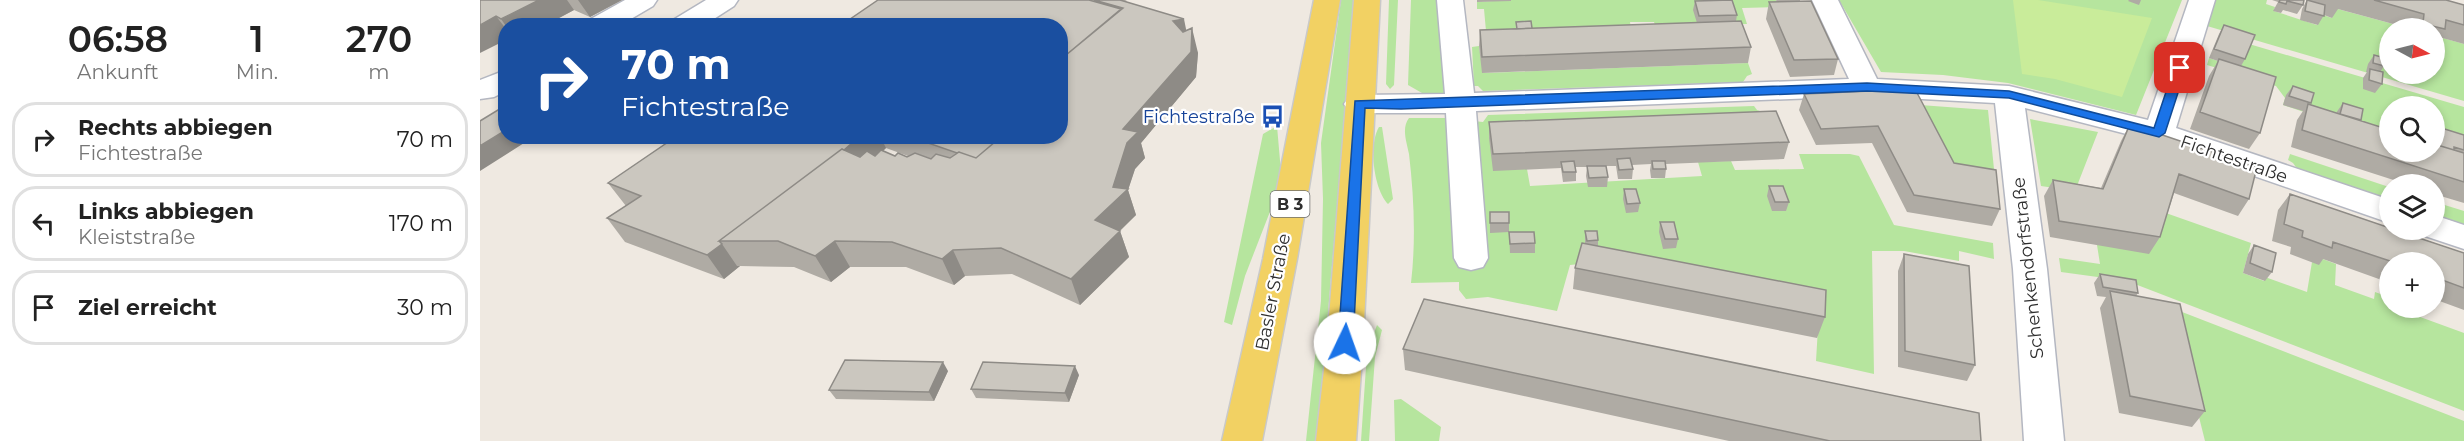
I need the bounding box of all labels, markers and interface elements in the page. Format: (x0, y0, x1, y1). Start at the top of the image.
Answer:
text: 06:58 (68, 17, 168, 61)
text: 1 (250, 17, 264, 61)
text: 270 (346, 17, 412, 61)
north arrow (2379, 18, 2445, 84)
map controls (2379, 18, 2445, 318)
text: 70 m (621, 38, 731, 90)
icon: right (522, 42, 600, 120)
pin (2154, 42, 2205, 93)
icon: arrive (2163, 51, 2196, 84)
text: Ankunft (77, 60, 159, 84)
text: Min. (236, 60, 278, 84)
text: m (368, 60, 390, 84)
text: Fichtestraße (621, 90, 790, 123)
button: search (2379, 96, 2445, 162)
bus stop icon: Fichtestraße (1260, 104, 1286, 130)
place label: Fichtestraße (1143, 106, 1255, 128)
text: Rechts abbiegen (78, 114, 273, 141)
icon: right (27, 123, 60, 156)
text: 70 m (397, 126, 453, 153)
street label: Fichtestraße (2177, 130, 2291, 188)
text: Fichtestraße (78, 141, 203, 165)
button: layers (2379, 174, 2445, 240)
street label: Schenkendorfstraße (2008, 176, 2048, 360)
road number: B 3 (1270, 191, 1310, 217)
text: Links abbiegen (78, 198, 254, 225)
icon: left (27, 207, 60, 240)
text: 170 m (389, 210, 453, 237)
text: Kleiststraße (78, 225, 195, 249)
street label: Basler Straße (1251, 231, 1295, 353)
button: + (2379, 252, 2445, 318)
icon: arrive (27, 291, 60, 324)
text: Ziel erreicht (78, 294, 217, 321)
text: 30 m (397, 294, 453, 321)
position arrow (1313, 311, 1377, 375)

